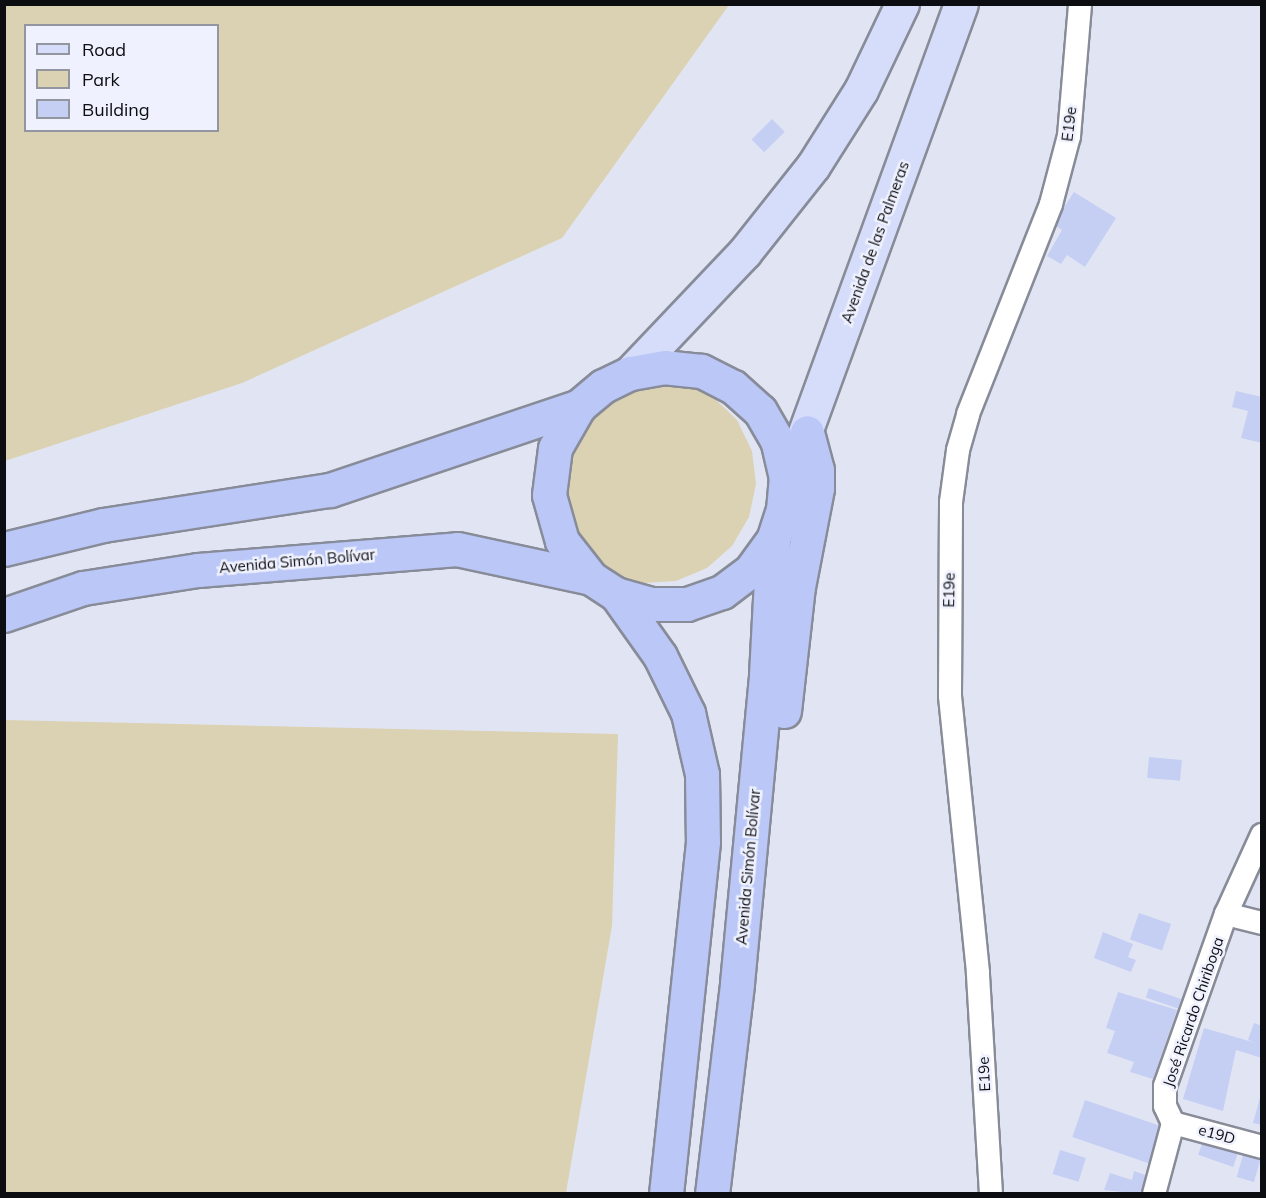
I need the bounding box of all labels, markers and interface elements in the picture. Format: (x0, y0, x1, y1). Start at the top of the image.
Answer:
legend (24, 24, 219, 132)
text: Road (82, 38, 126, 61)
text: Park (82, 68, 120, 91)
text: Building (82, 98, 150, 121)
street label: E19e (1058, 106, 1080, 142)
street label: Avenida de las Palmeras (837, 159, 913, 325)
street label: Avenida Simón Bolívar (218, 545, 376, 577)
street label: E19e (940, 572, 958, 608)
street label: Avenida Simón Bolívar (732, 788, 764, 946)
street label: José Ricardo Chiriboga (1159, 935, 1227, 1089)
street label: E19e (974, 1056, 994, 1092)
street label: e19D (1197, 1120, 1237, 1148)

